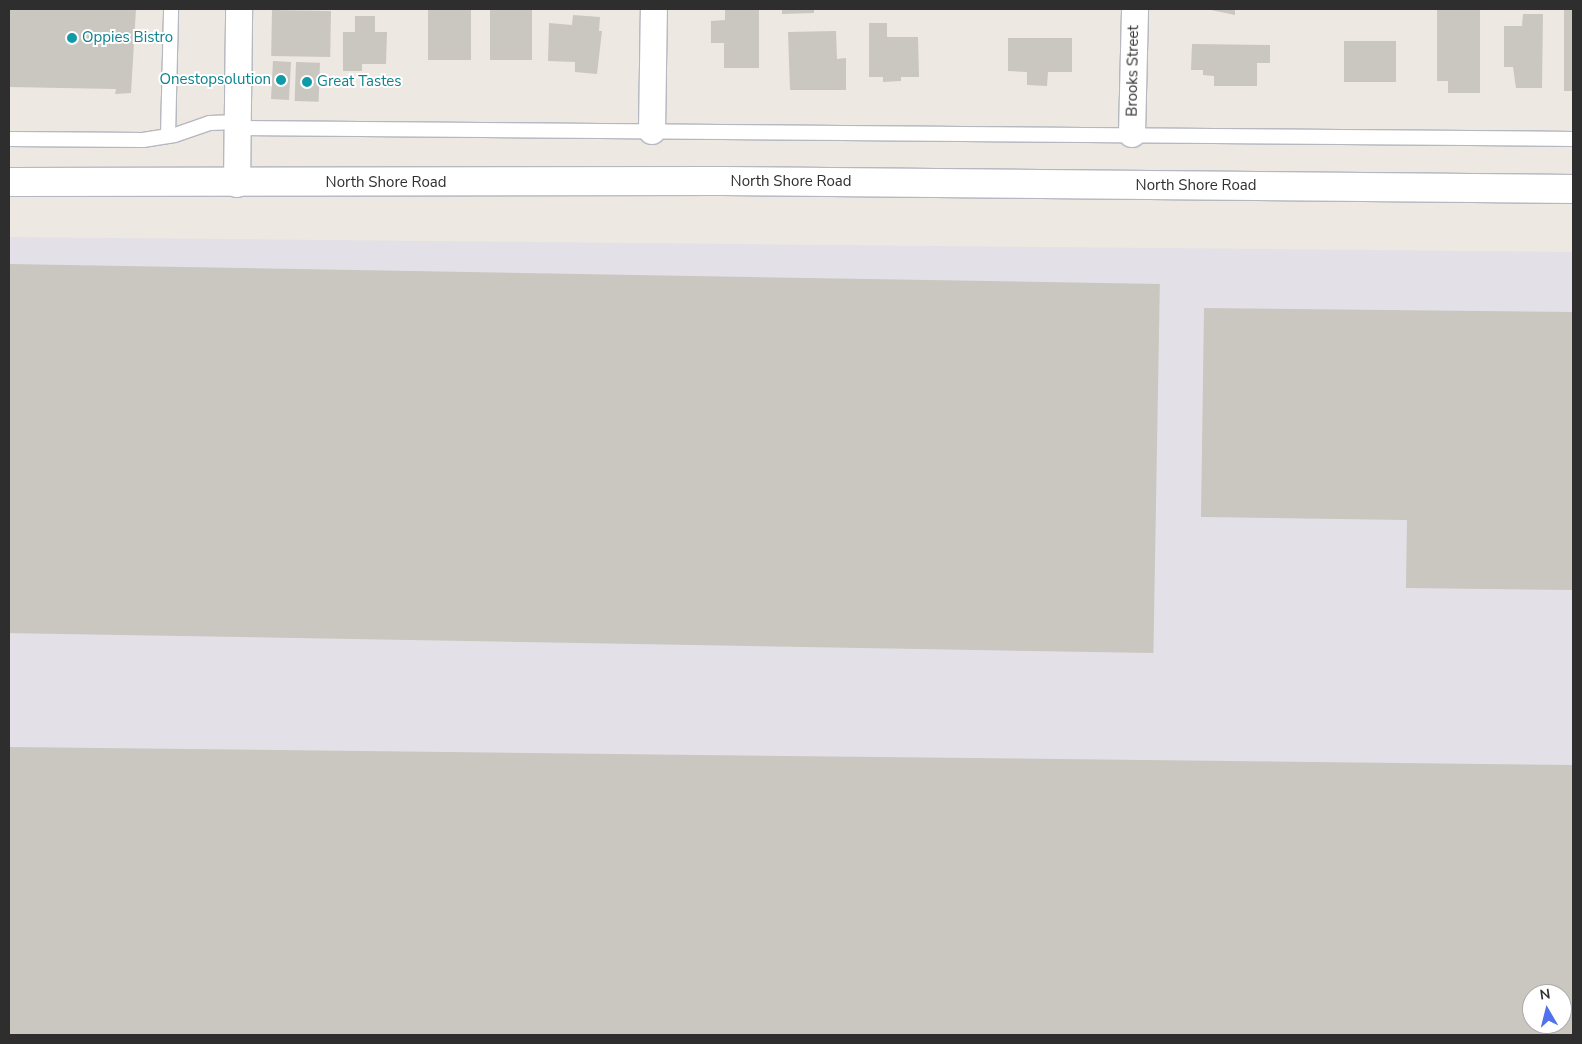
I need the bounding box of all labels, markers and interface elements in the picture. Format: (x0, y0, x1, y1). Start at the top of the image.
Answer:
street label: Brooks Street (1123, 25, 1143, 117)
place label: Oppies Bistro (82, 29, 173, 47)
marker: Oppies Bistro (66, 32, 78, 44)
place label: Onestopsolution (160, 71, 271, 89)
place label: Great Tastes (317, 73, 402, 91)
marker: Onestopsolution (275, 74, 287, 86)
marker: Great Tastes (301, 76, 313, 88)
street label: North Shore Road (731, 173, 851, 191)
street label: North Shore Road (326, 174, 446, 192)
street label: North Shore Road (1136, 177, 1256, 195)
north arrow (1522, 984, 1572, 1034)
text: N (1538, 985, 1551, 1005)

